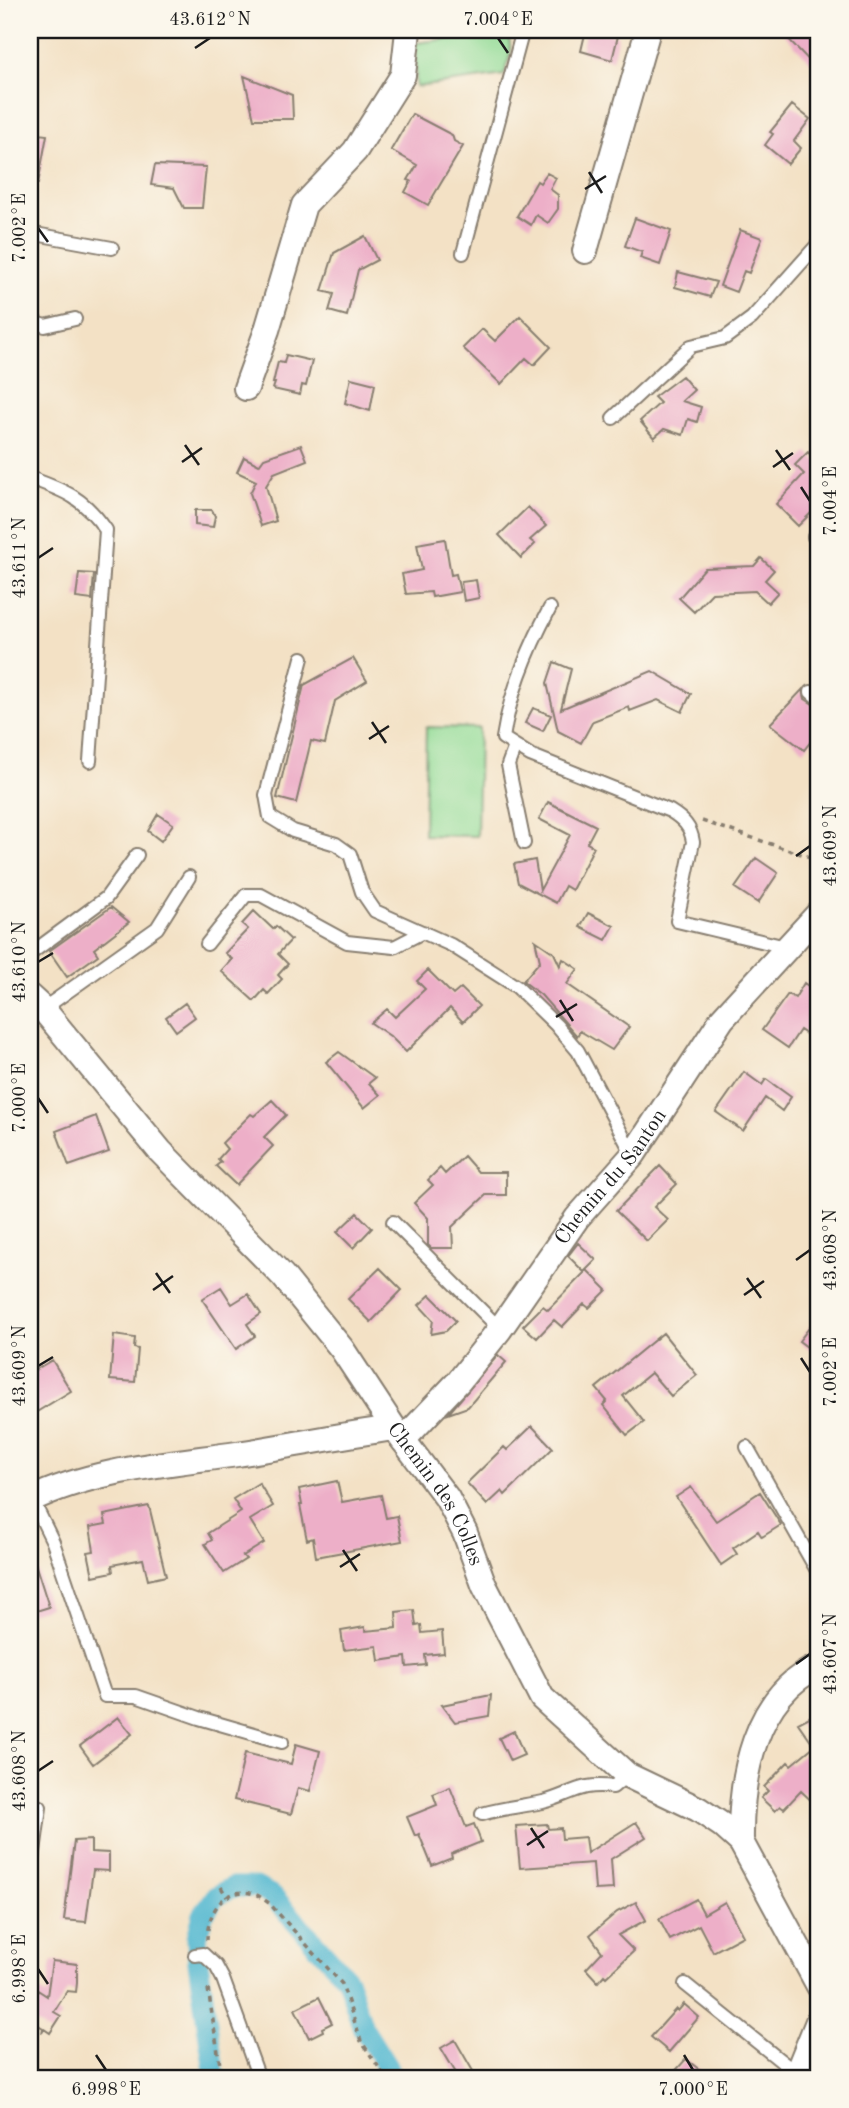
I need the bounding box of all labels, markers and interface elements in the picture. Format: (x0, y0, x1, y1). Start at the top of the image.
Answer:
text: 43.612°N (169, 11, 251, 29)
text: 7.004°E (463, 11, 533, 29)
text: 7.002°E (11, 193, 29, 263)
text: 7.004°E (822, 466, 840, 536)
text: 43.611°N (11, 517, 29, 599)
text: 43.609°N (822, 805, 840, 887)
text: 43.610°N (11, 921, 29, 1003)
text: 7.000°E (11, 1063, 29, 1133)
street label: Chemin du Santon (551, 1105, 670, 1249)
text: 43.608°N (822, 1209, 840, 1291)
text: 43.609°N (11, 1325, 29, 1407)
text: 7.002°E (822, 1337, 840, 1407)
street label: Chemin des Colles (383, 1418, 486, 1568)
text: 43.607°N (822, 1613, 840, 1695)
text: 43.608°N (11, 1730, 29, 1812)
text: 6.998°E (11, 1934, 29, 2004)
text: 6.998°E (71, 2081, 141, 2099)
text: 7.000°E (658, 2081, 728, 2099)

